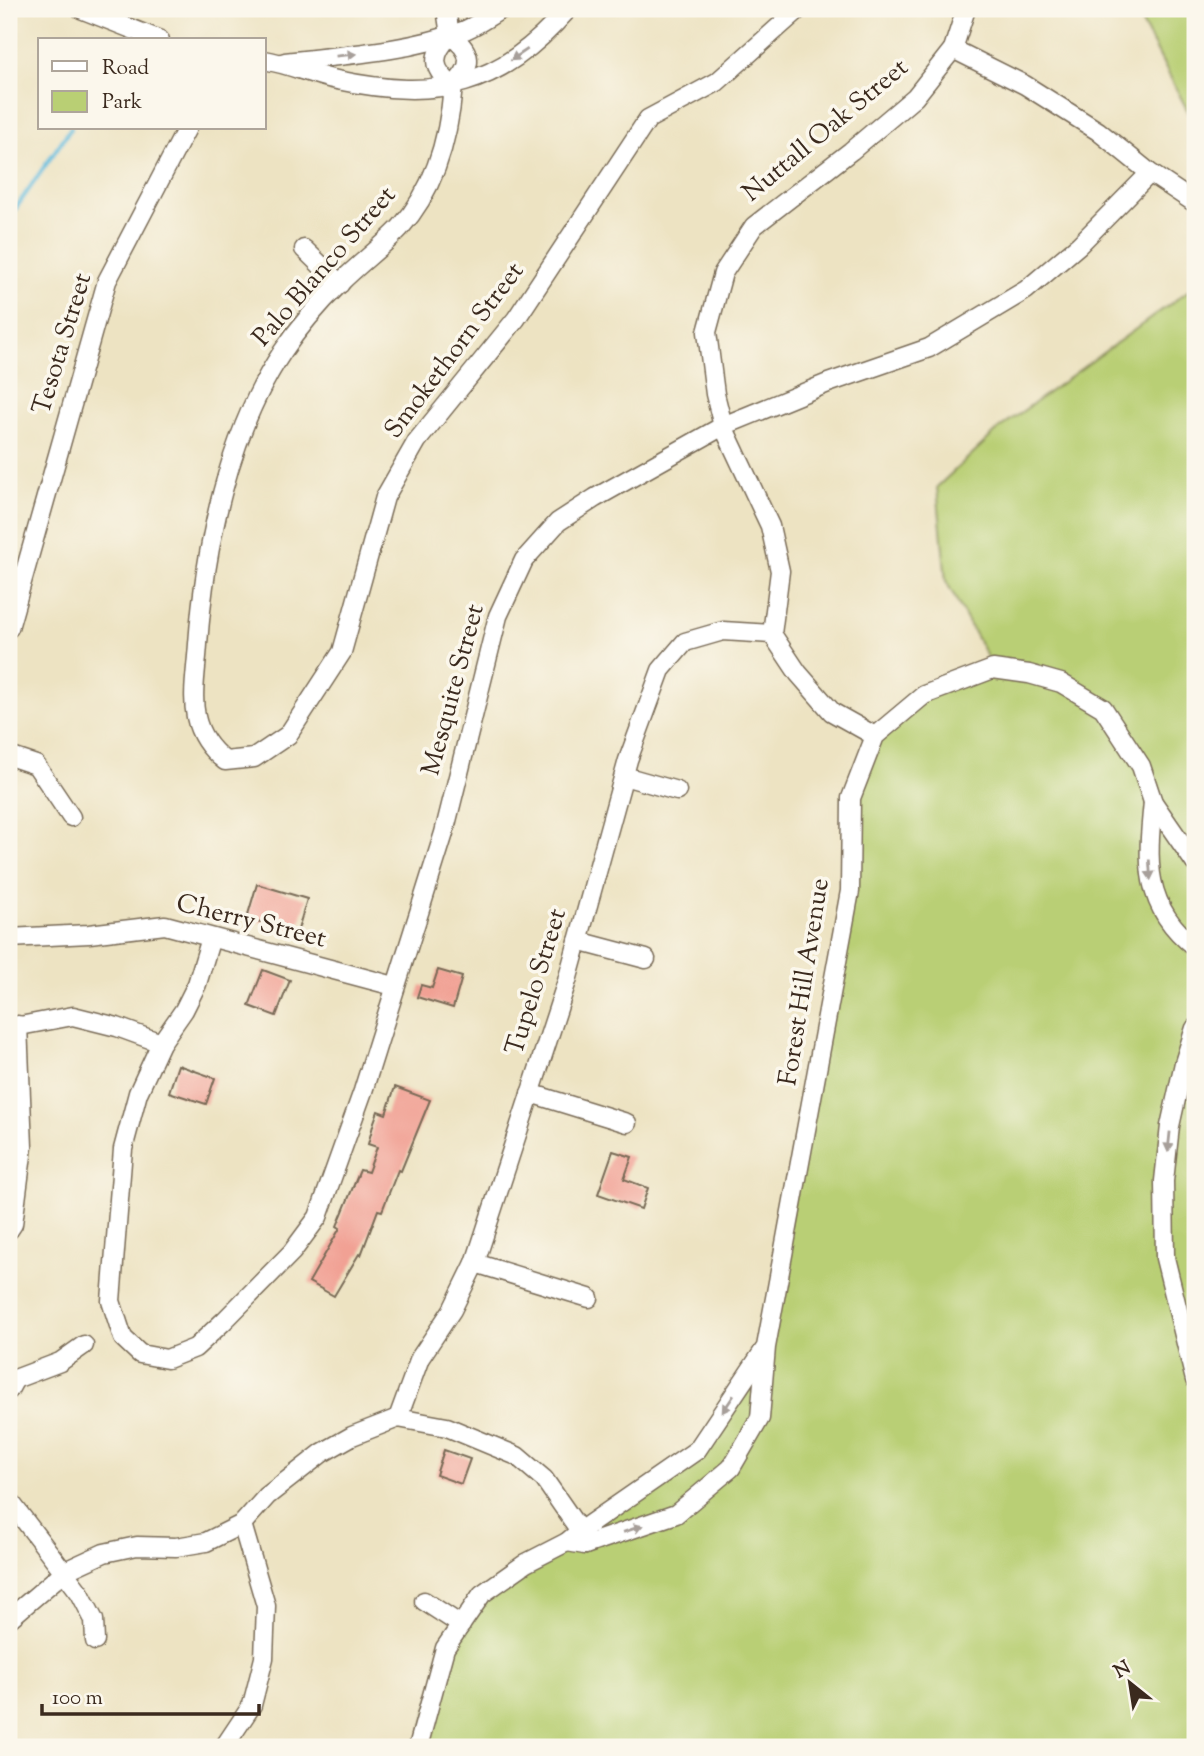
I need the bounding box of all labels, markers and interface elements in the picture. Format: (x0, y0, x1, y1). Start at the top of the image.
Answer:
legend (38, 38, 266, 130)
one-way arrow (335, 49, 357, 60)
one-way arrow (509, 49, 528, 62)
street label: Nuttall Oak Street (735, 50, 917, 212)
text: Road (102, 54, 149, 84)
text: Park (102, 88, 143, 118)
street label: Palo Blanco Street (245, 178, 405, 355)
street label: Smokethorn Street (376, 255, 534, 447)
street label: Tesota Street (24, 269, 102, 419)
street label: Mesquite Street (413, 600, 495, 780)
one-way arrow (1145, 859, 1156, 881)
street label: Forest Hill Avenue (770, 876, 840, 1088)
street label: Cherry Street (172, 886, 330, 959)
street label: Tupelo Street (497, 904, 577, 1060)
one-way arrow (1163, 1132, 1174, 1154)
one-way arrow (721, 1395, 735, 1413)
one-way arrow (622, 1523, 643, 1534)
north arrow (1096, 1648, 1166, 1718)
text: N (1109, 1655, 1136, 1686)
scale bar (42, 1672, 259, 1716)
text: 100 m (52, 1684, 103, 1714)

